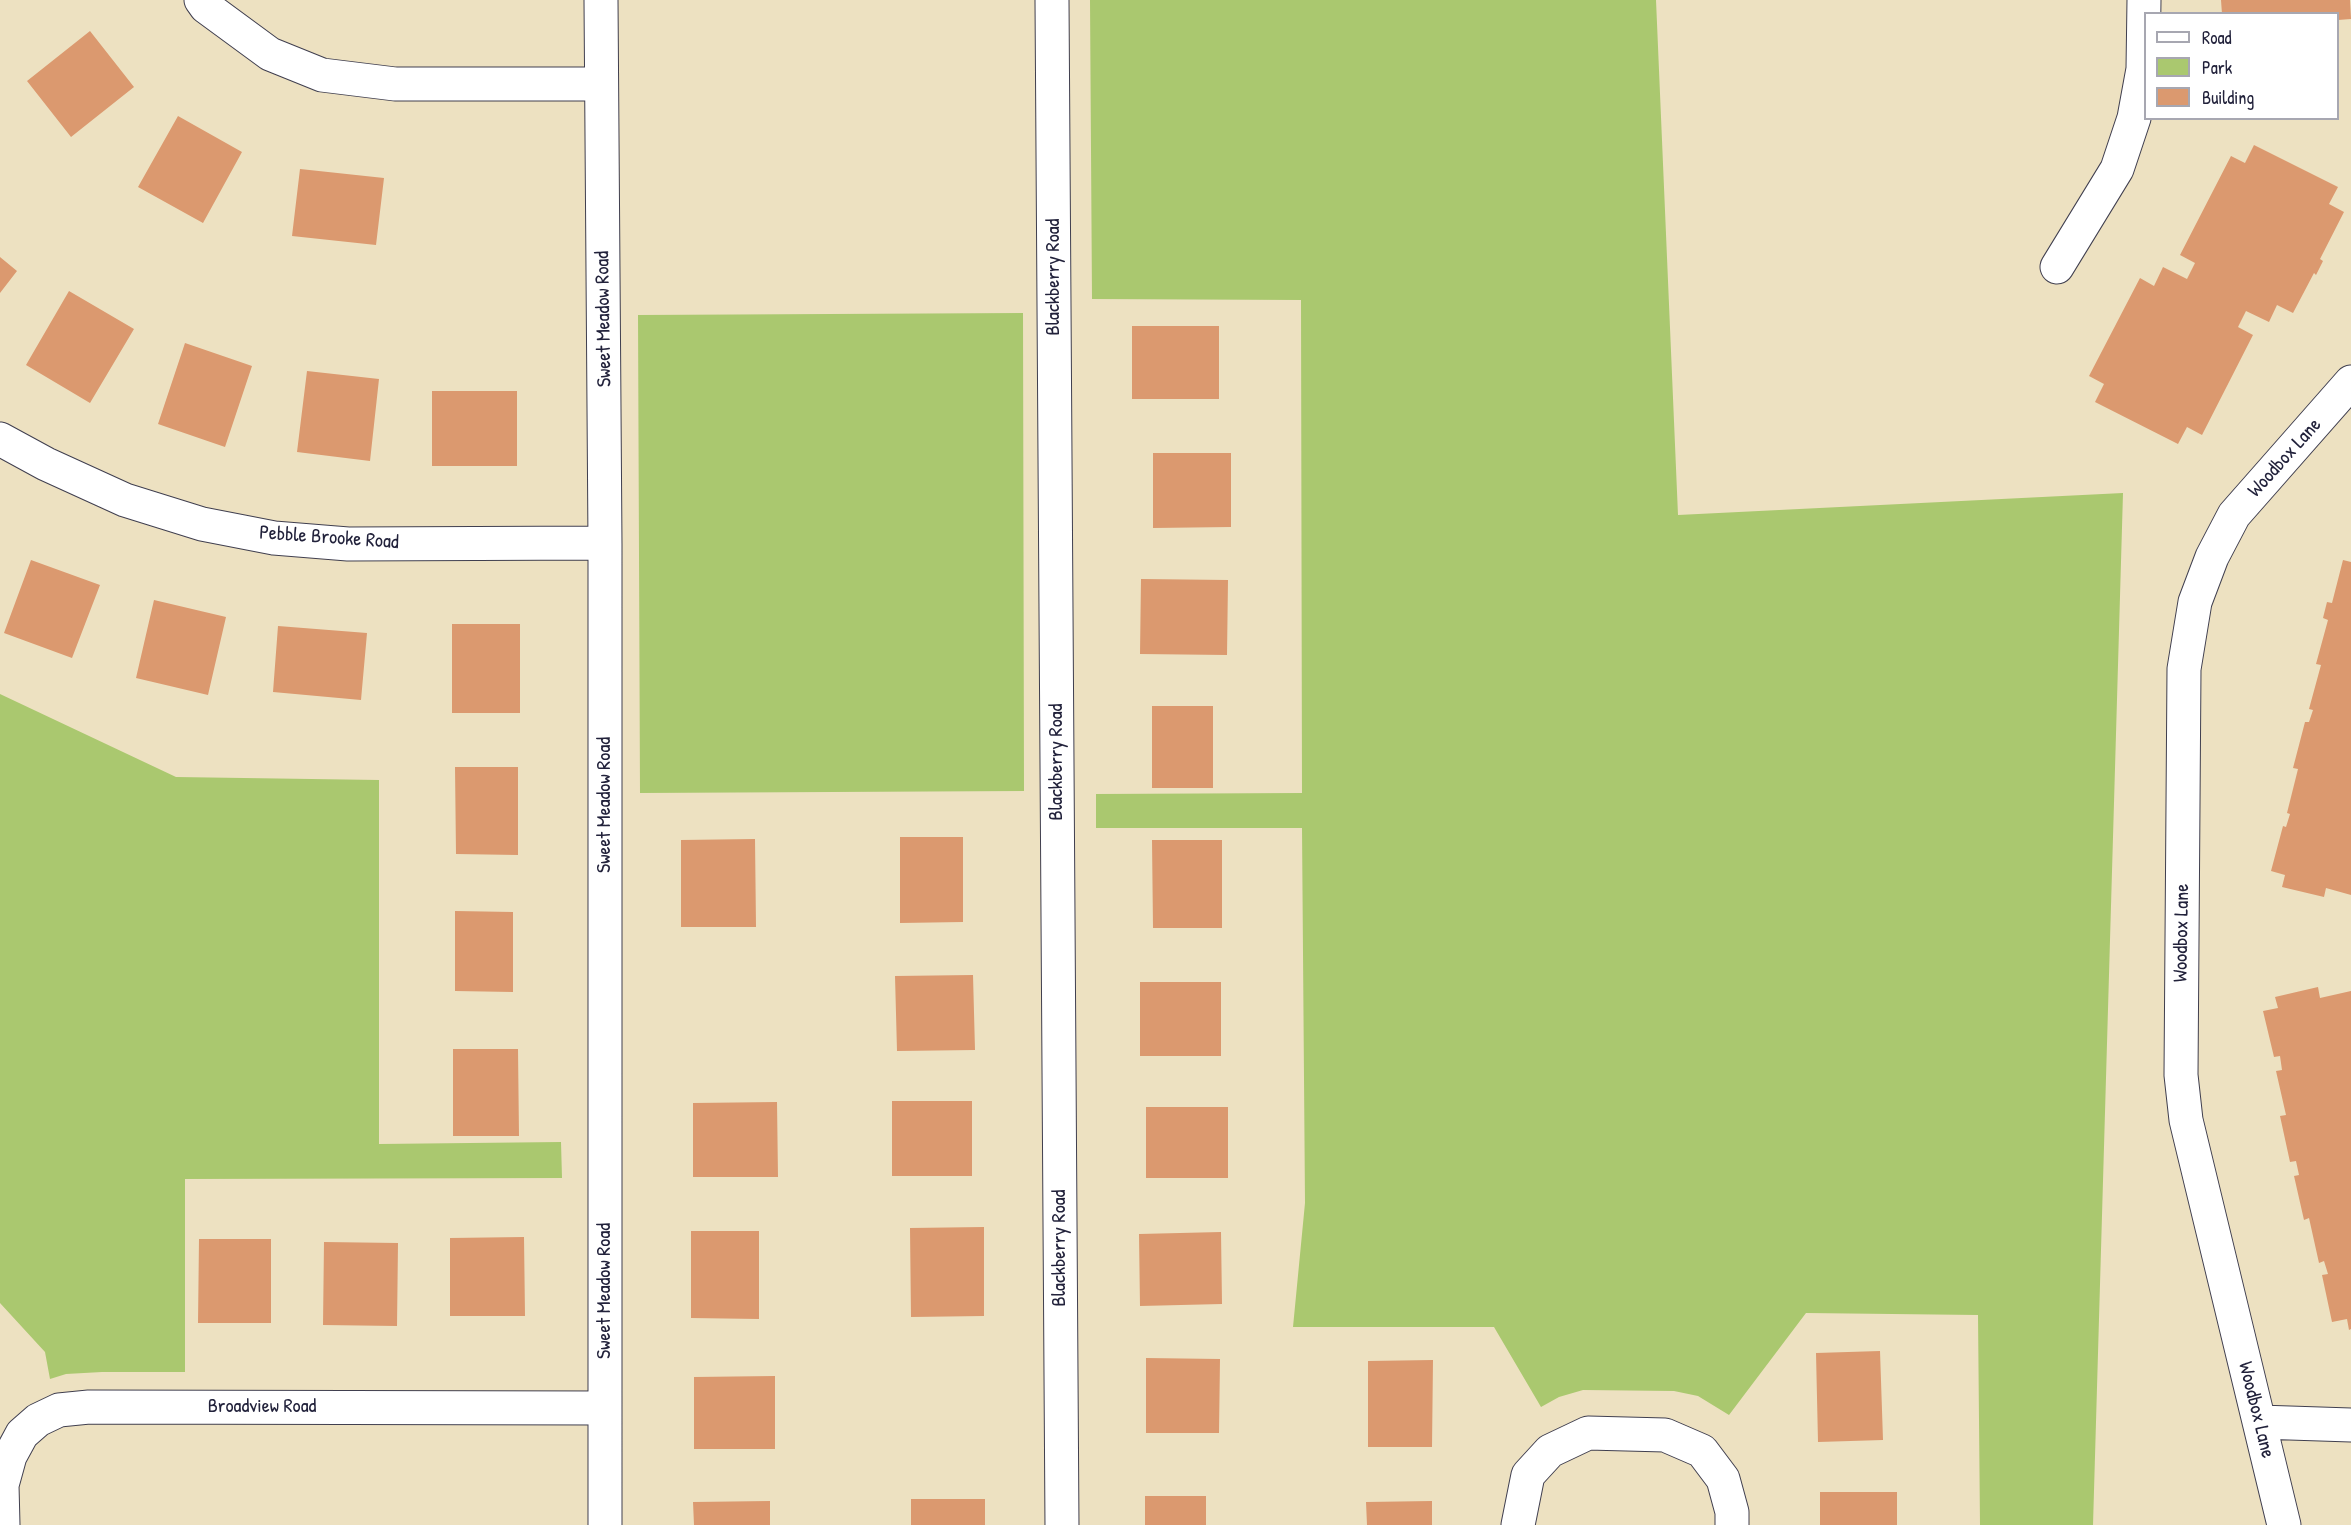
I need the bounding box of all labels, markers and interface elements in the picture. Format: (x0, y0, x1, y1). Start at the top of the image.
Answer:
legend (2144, 12, 2339, 120)
text: Road (2202, 25, 2232, 50)
text: Park (2202, 55, 2232, 80)
text: Building (2202, 85, 2254, 110)
street label: Blackberry Road (1042, 219, 1066, 335)
street label: Sweet Meadow Road (591, 251, 617, 387)
street label: Woodbox Lane (2243, 413, 2327, 503)
street label: Pebble Brooke Road (259, 521, 399, 555)
street label: Blackberry Road (1045, 704, 1069, 820)
street label: Sweet Meadow Road (593, 737, 617, 873)
street label: Woodbox Lane (2169, 884, 2195, 982)
street label: Blackberry Road (1048, 1190, 1072, 1306)
street label: Sweet Meadow Road (593, 1223, 617, 1359)
street label: Woodbox Lane (2232, 1359, 2280, 1461)
street label: Broadview Road (208, 1395, 316, 1419)

